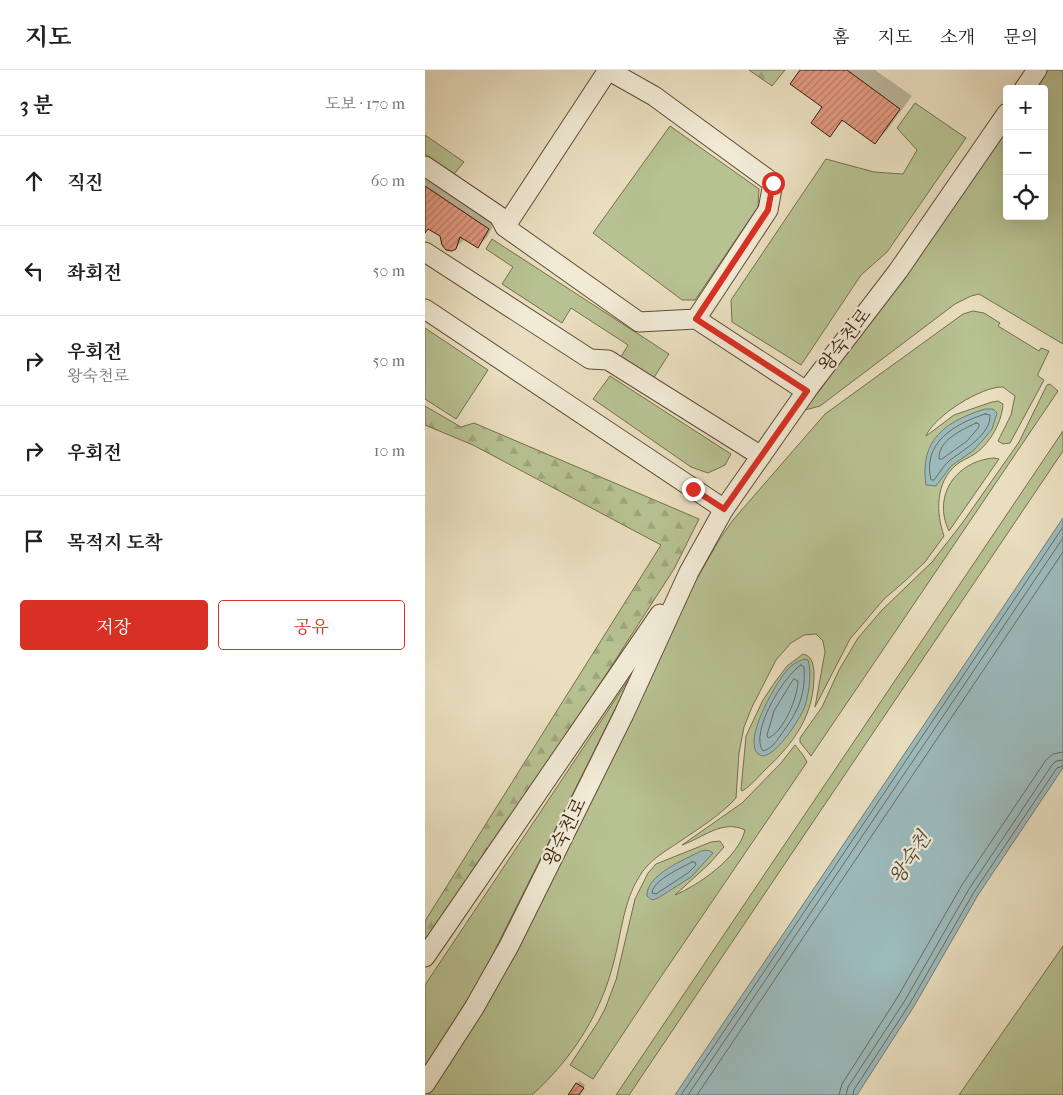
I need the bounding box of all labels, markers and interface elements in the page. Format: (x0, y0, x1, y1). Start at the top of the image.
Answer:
text: 지도 (25, 23, 71, 51)
text: 홈 (832, 27, 850, 48)
text: 지도 (878, 27, 912, 48)
text: 소개 (940, 27, 975, 48)
text: 문의 (1003, 27, 1038, 48)
map controls (1003, 85, 1048, 220)
button: + (1003, 85, 1048, 130)
text: 3 분 (20, 93, 53, 117)
text: 도보 · 170 m (325, 94, 405, 113)
button: − (1003, 130, 1048, 175)
icon: ahead (20, 167, 48, 195)
text: 60 m (371, 171, 405, 190)
text: 직진 (67, 172, 104, 194)
route start (762, 172, 785, 195)
button: locate (1003, 175, 1048, 220)
icon: left (20, 257, 48, 285)
text: 50 m (373, 261, 405, 280)
text: 좌회전 (67, 262, 122, 284)
street label: 왕숙천로 (814, 304, 876, 376)
text: 우회전 (67, 341, 122, 363)
icon: right (20, 347, 48, 375)
text: 50 m (373, 351, 405, 370)
text: 왕숙천로 (67, 366, 129, 385)
icon: right (20, 437, 48, 465)
text: 10 m (374, 441, 405, 460)
text: 우회전 (67, 442, 122, 464)
route end (682, 478, 705, 501)
icon: arrive (20, 527, 48, 555)
text: 목적지 도착 (67, 532, 163, 554)
button: 저장 (20, 600, 208, 650)
button: 공유 (218, 600, 405, 650)
street label: 왕숙천로 (539, 794, 591, 870)
water label: 왕숙천 (885, 826, 936, 889)

